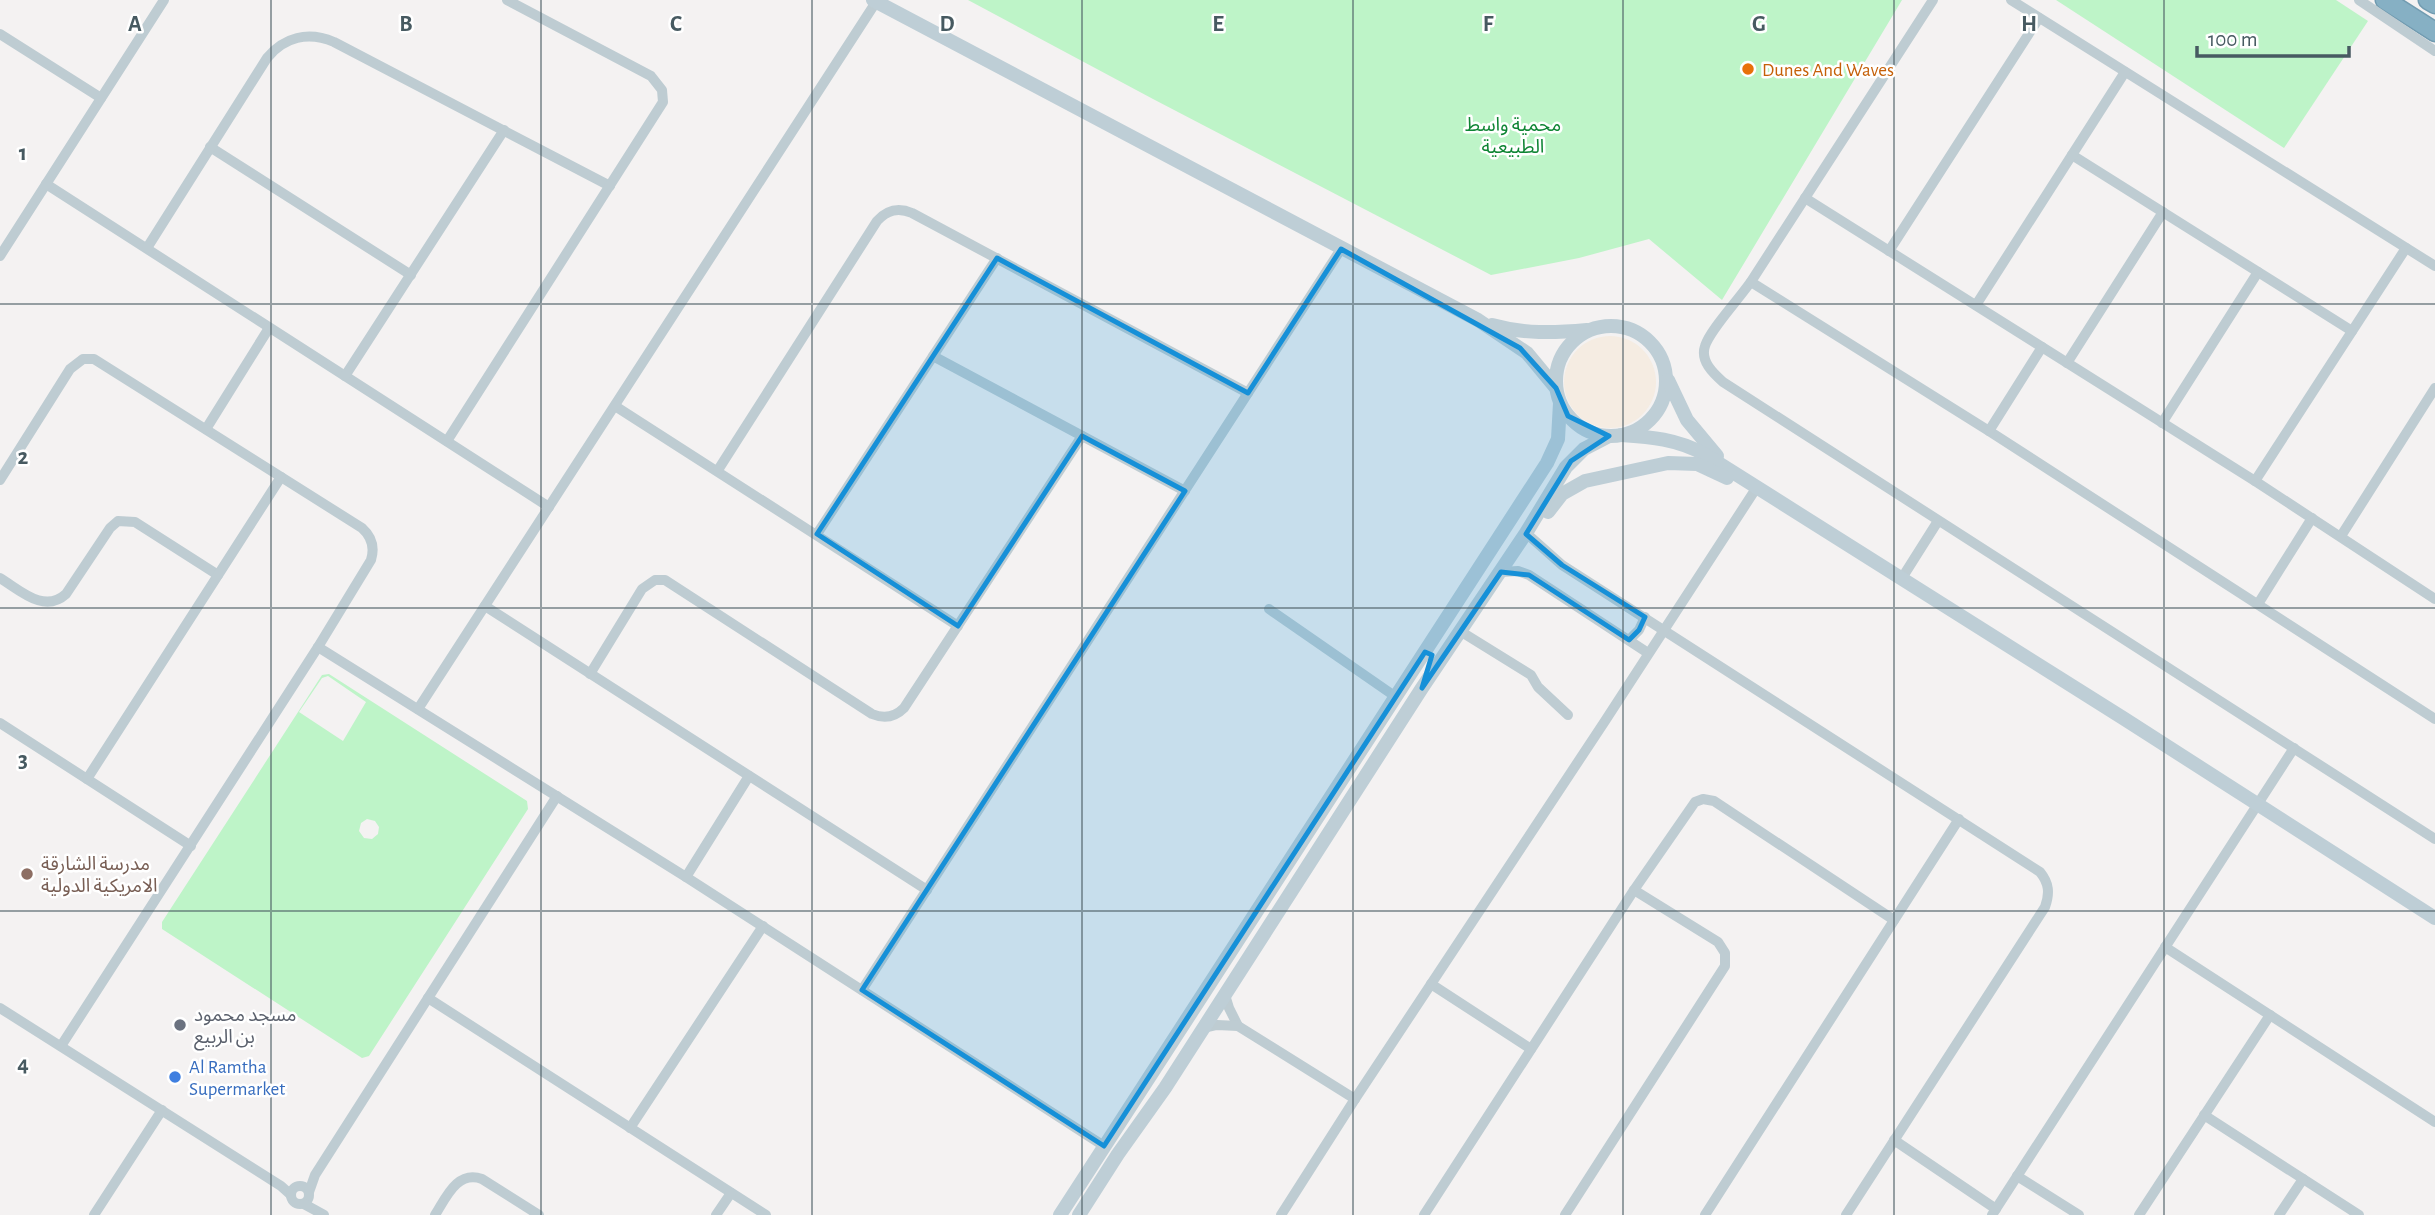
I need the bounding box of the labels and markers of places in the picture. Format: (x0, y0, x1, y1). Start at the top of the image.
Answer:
marker: Dunes And Waves (1740, 61, 1756, 77)
place label: Dunes And Waves (1762, 61, 1894, 80)
place label: مدرسة الشارقة الامريكية الدولية (41, 855, 158, 897)
marker: مدرسة الشارقة الامريكية الدولية (19, 866, 35, 882)
place label: مسجد محمود بن الربيع (194, 1006, 297, 1051)
marker: مسجد محمود بن الربيع (172, 1017, 188, 1033)
place label: Al Ramtha Supermarket (189, 1058, 285, 1099)
marker: Al Ramtha Supermarket (167, 1069, 183, 1085)

